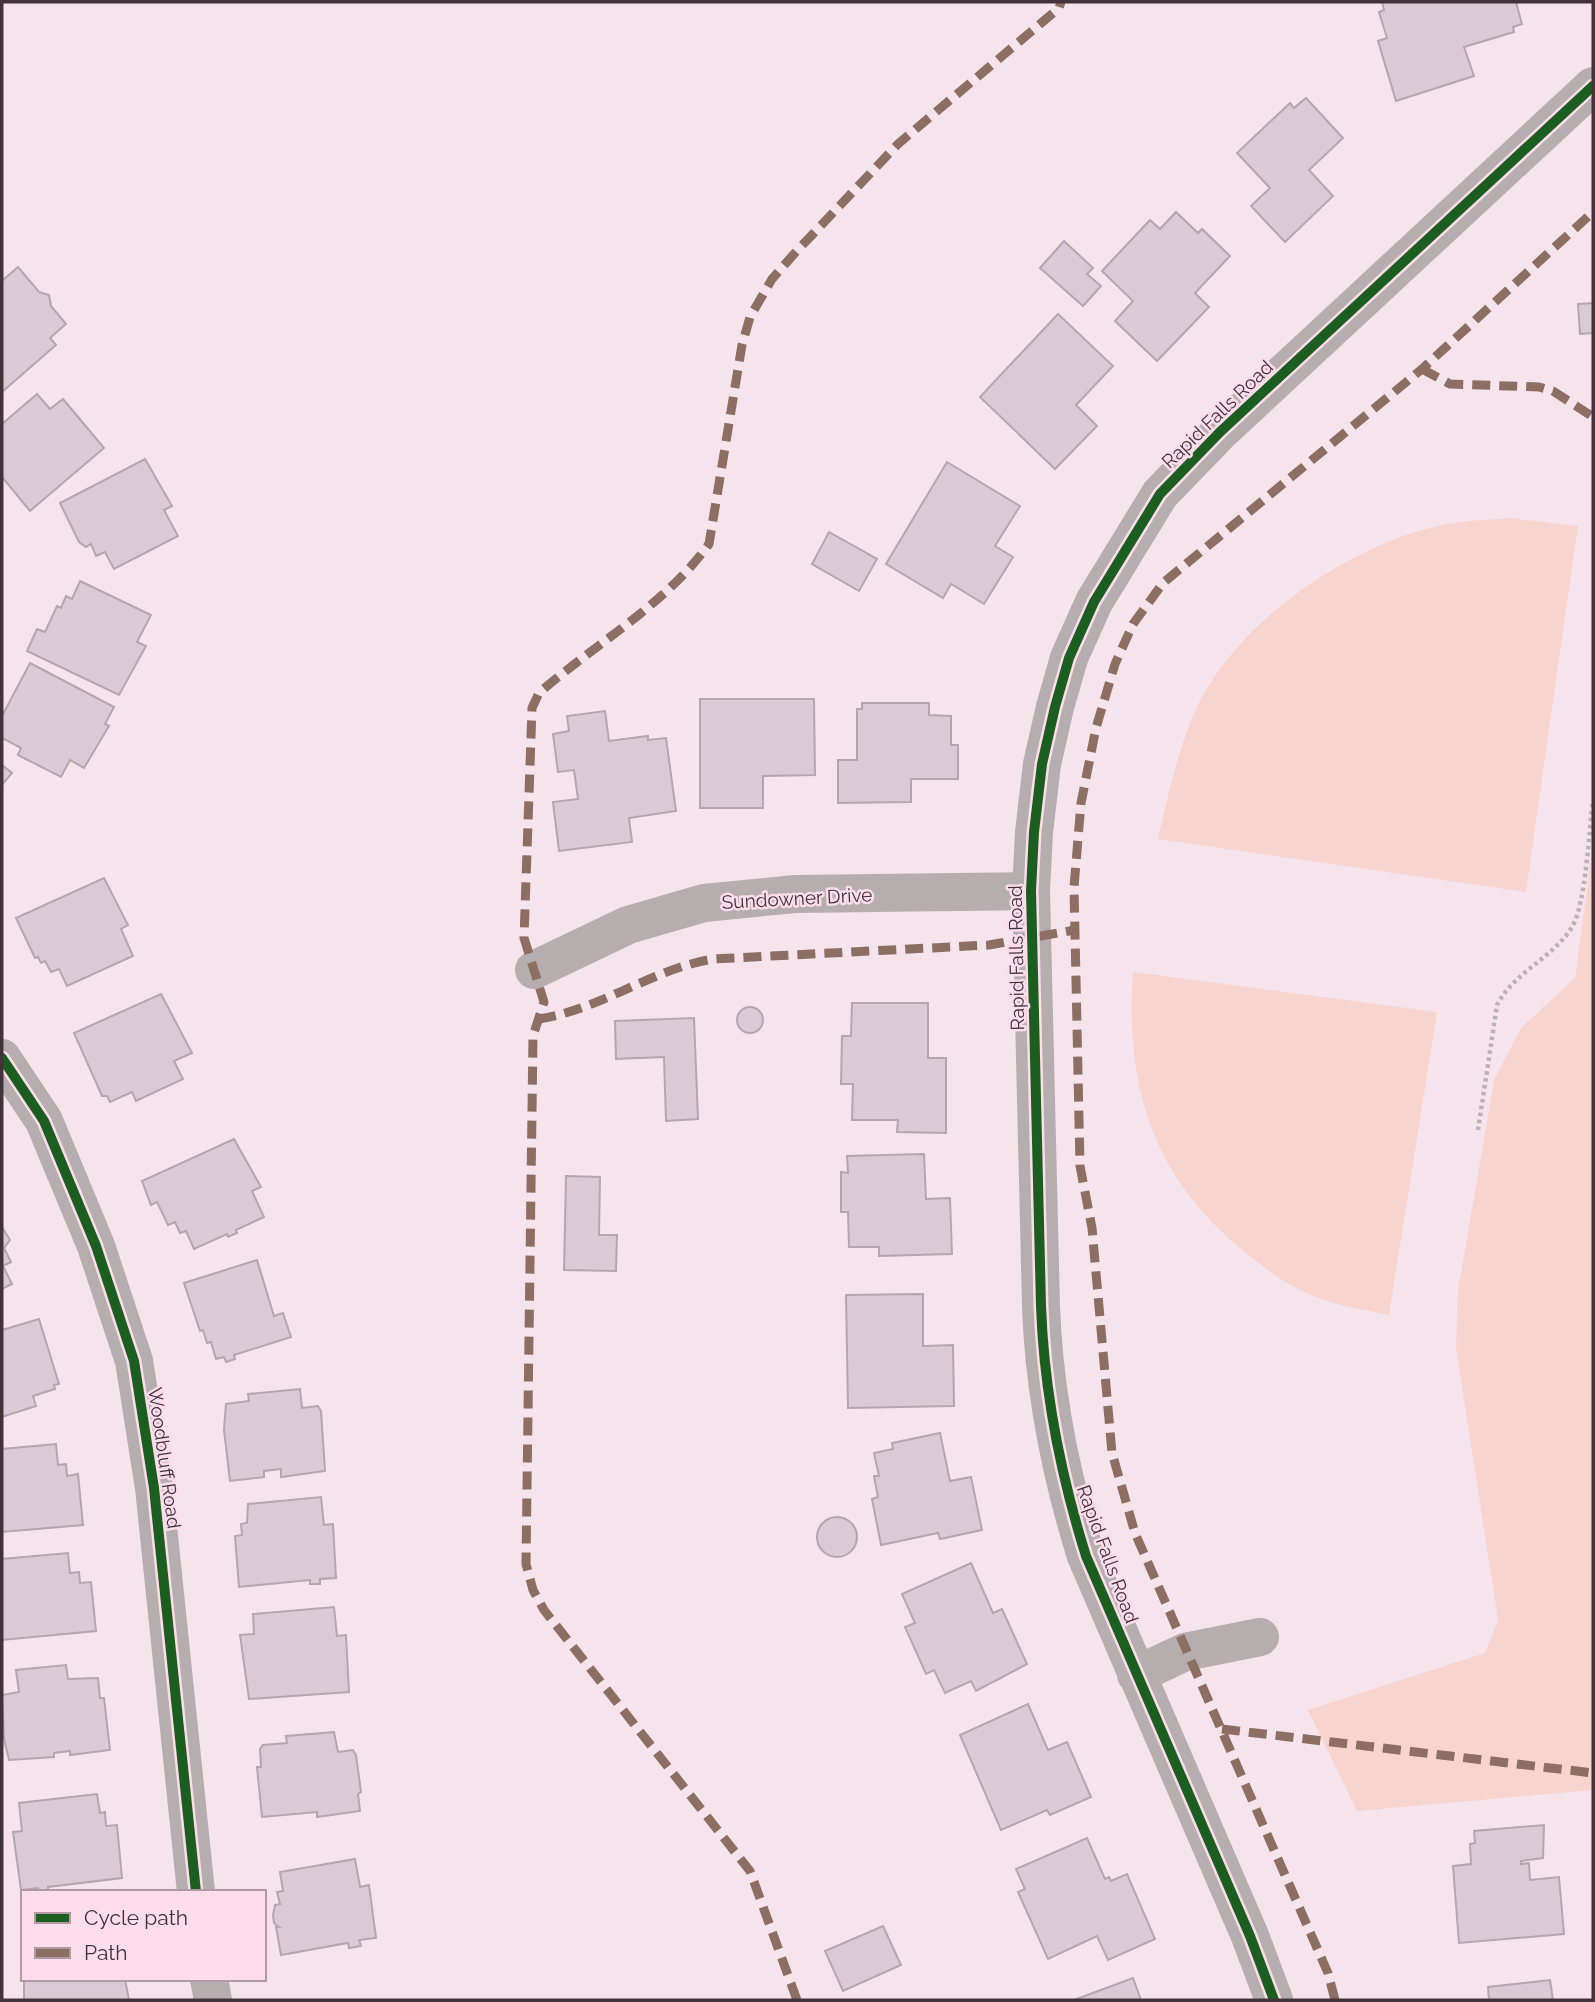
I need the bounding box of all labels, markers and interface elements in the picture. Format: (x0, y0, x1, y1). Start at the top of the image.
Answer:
street label: Rapid Falls Road (1157, 356, 1277, 472)
street label: Sundowner Drive (721, 883, 873, 913)
street label: Rapid Falls Road (1004, 885, 1028, 1031)
street label: Woodbluff Road (144, 1386, 186, 1530)
street label: Rapid Falls Road (1073, 1482, 1143, 1626)
legend (21, 1890, 266, 1981)
text: Cycle path (84, 1905, 188, 1930)
text: Path (84, 1940, 128, 1965)

